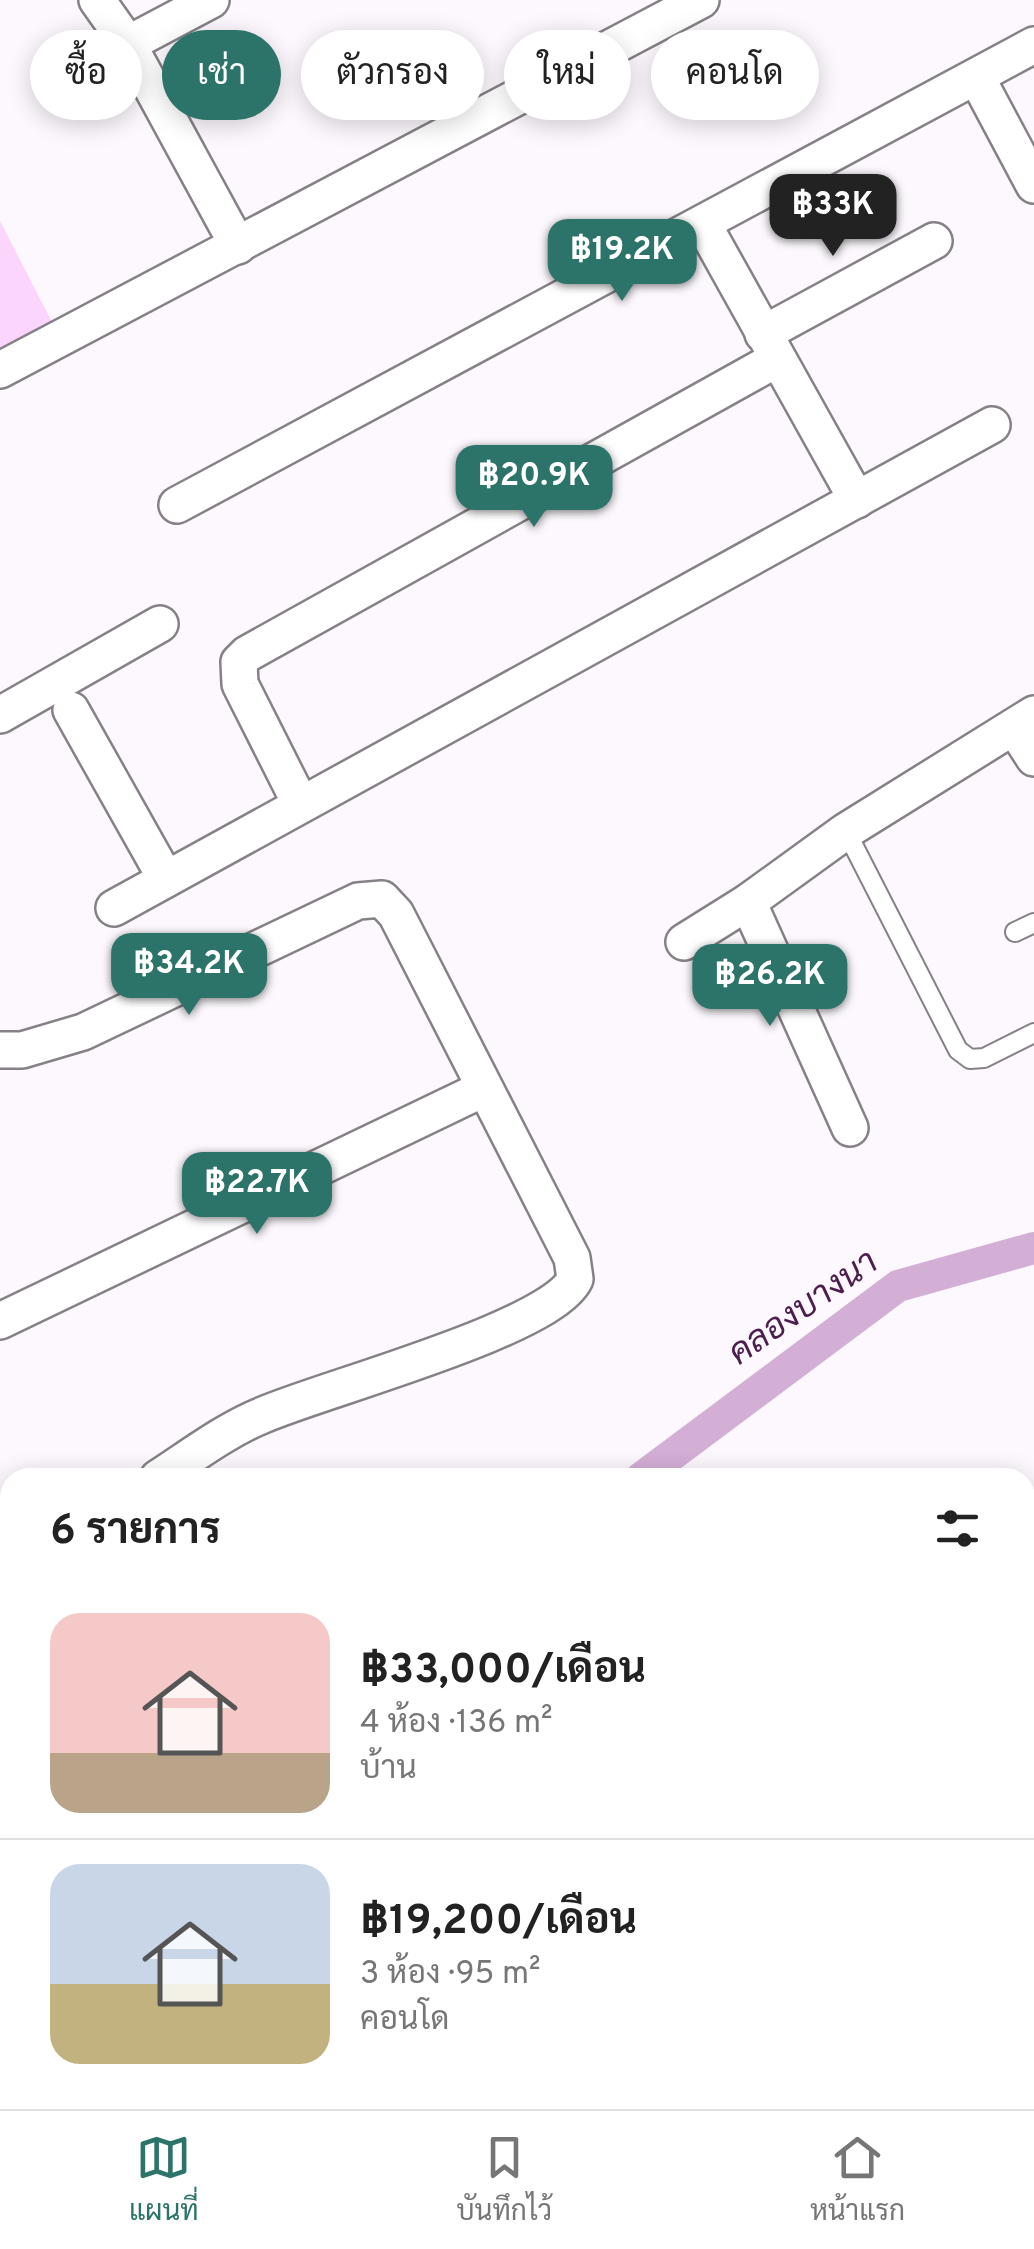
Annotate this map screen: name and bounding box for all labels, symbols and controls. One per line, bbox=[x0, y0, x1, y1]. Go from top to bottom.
chip: ซื้อ bbox=[30, 30, 142, 120]
chip: เช่า bbox=[162, 30, 281, 120]
chip: ตัวกรอง bbox=[301, 30, 484, 120]
chip: ใหม่ bbox=[504, 30, 631, 120]
chip: คอนโด bbox=[651, 30, 819, 120]
pin: ฿33K bbox=[774, 174, 892, 259]
text: ฿33K bbox=[792, 186, 874, 226]
pin: ฿19.2K bbox=[541, 219, 703, 304]
text: ฿19.2K bbox=[570, 231, 674, 271]
pin: ฿20.9K bbox=[453, 445, 615, 530]
text: ฿20.9K bbox=[478, 457, 590, 497]
pin: ฿34.2K bbox=[108, 933, 270, 1018]
pin: ฿26.2K bbox=[689, 944, 851, 1029]
text: ฿34.2K bbox=[133, 945, 245, 985]
text: ฿26.2K bbox=[714, 956, 826, 996]
pin: ฿22.7K bbox=[176, 1152, 338, 1237]
text: ฿22.7K bbox=[204, 1164, 310, 1204]
water label: คลองบางนา bbox=[721, 1241, 887, 1377]
icon: filters bbox=[930, 1501, 985, 1556]
text: 6 รายการ bbox=[50, 1506, 221, 1559]
text: ฿33,000/เดือน bbox=[360, 1645, 646, 1698]
icon: home bbox=[130, 1653, 250, 1773]
text: 4 ห้อง · 136 m² bbox=[360, 1704, 553, 1744]
text: บ้าน bbox=[360, 1750, 417, 1790]
text: ฿19,200/เดือน bbox=[360, 1896, 637, 1949]
icon: home bbox=[130, 1904, 250, 2024]
text: 3 ห้อง · 95 m² bbox=[360, 1955, 541, 1995]
text: คอนโด bbox=[360, 2001, 450, 2041]
tab: แผนที่ bbox=[129, 2130, 199, 2231]
tab: บันทึกไว้ bbox=[457, 2130, 552, 2231]
tab: หน้าแรก bbox=[810, 2130, 905, 2231]

